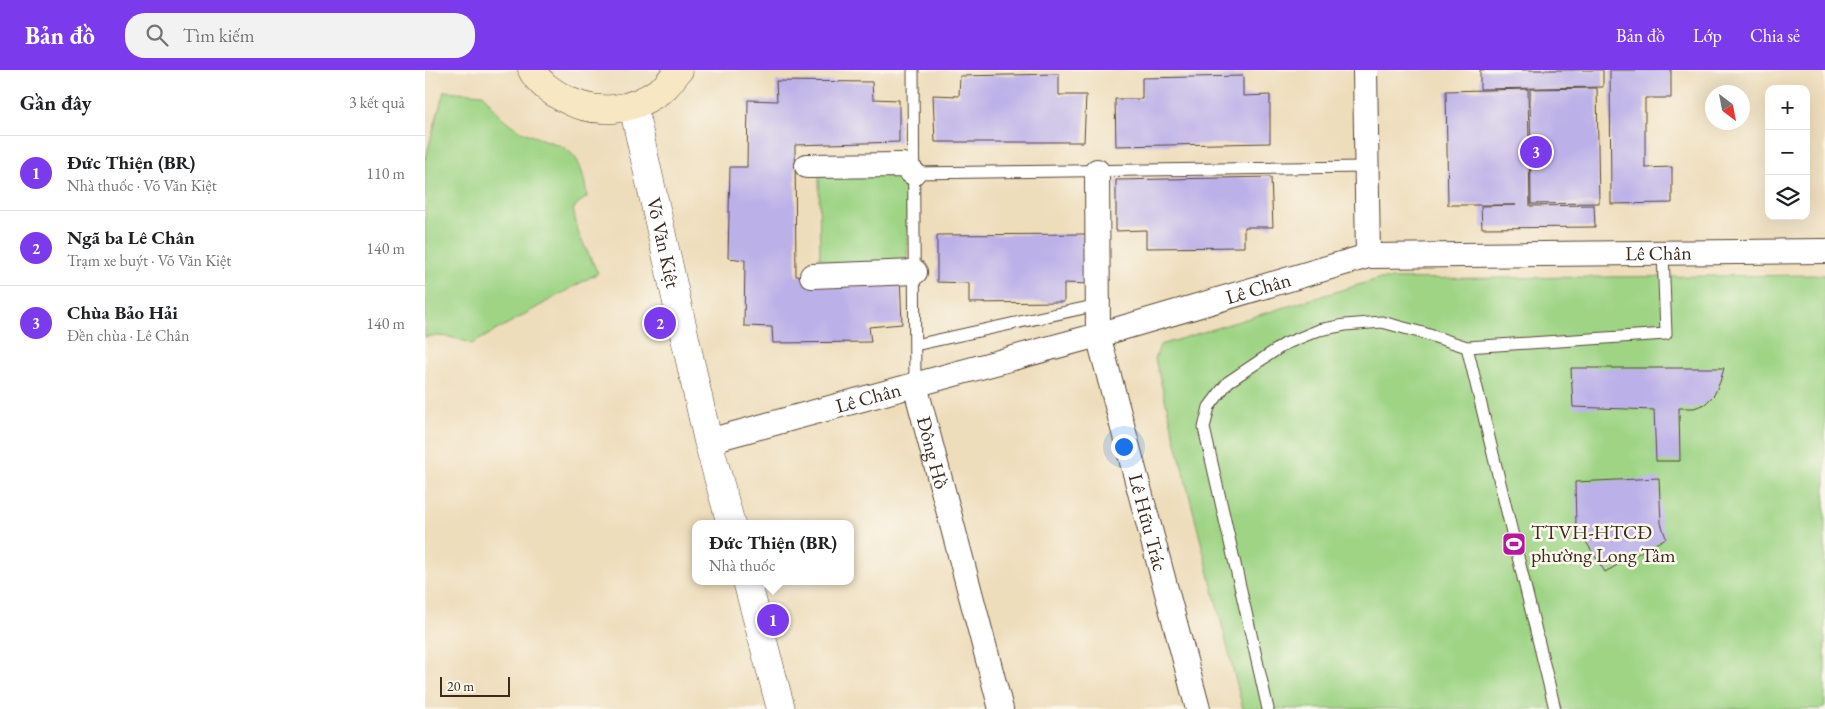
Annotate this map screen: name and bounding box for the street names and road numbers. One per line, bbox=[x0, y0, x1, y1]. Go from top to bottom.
street label: Võ Văn Kiệt bbox=[641, 195, 686, 291]
street label: Lê Chân bbox=[1625, 239, 1692, 266]
street label: Lê Chân bbox=[1223, 266, 1294, 310]
street label: Lê Chân bbox=[833, 376, 904, 419]
street label: Đông Hồ bbox=[911, 413, 955, 492]
street label: Lê Hữu Trác bbox=[1123, 471, 1174, 574]

